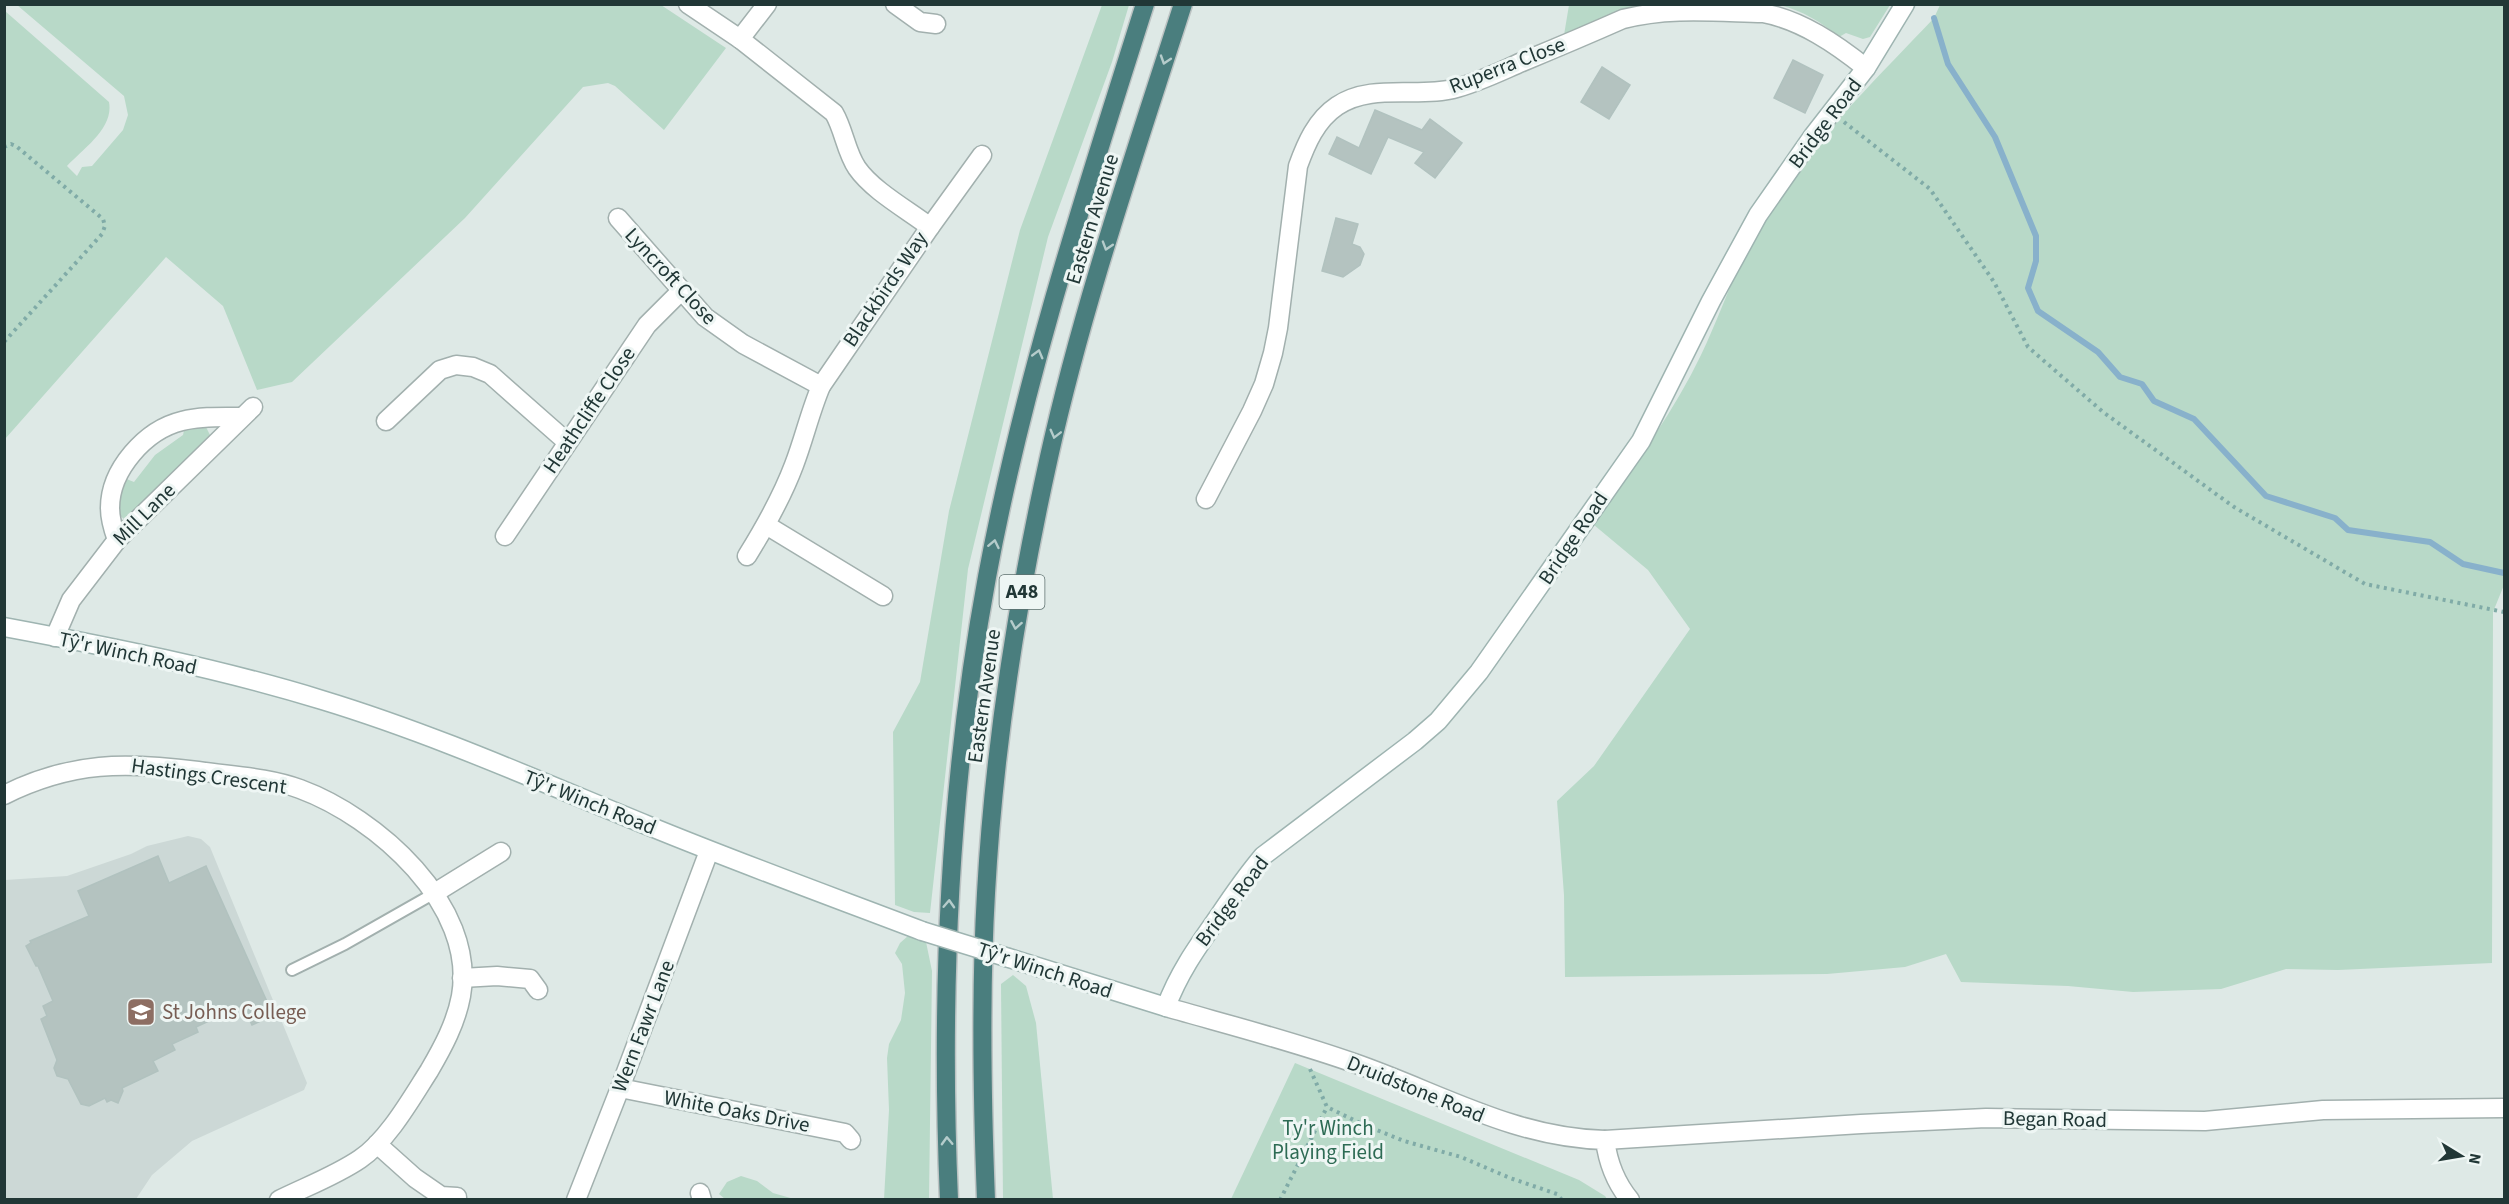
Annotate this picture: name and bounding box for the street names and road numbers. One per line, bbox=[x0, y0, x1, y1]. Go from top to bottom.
street label: Ruperra Close bbox=[1445, 29, 1569, 101]
street label: Bridge Road bbox=[1781, 71, 1869, 175]
street label: Eastern Avenue bbox=[1058, 150, 1126, 288]
street label: Lyncroft Close bbox=[618, 221, 724, 331]
street label: Blackbirds Way bbox=[835, 225, 935, 353]
street label: Heathcliffe Close bbox=[535, 341, 643, 479]
street label: Mill Lane bbox=[106, 476, 182, 552]
street label: Bridge Road bbox=[1531, 485, 1615, 591]
road number: A48 bbox=[1000, 575, 1044, 609]
street label: Tŷ'r Winch Road bbox=[56, 624, 200, 682]
street label: Eastern Avenue bbox=[960, 627, 1008, 765]
street label: Hastings Crescent bbox=[129, 750, 289, 802]
street label: Tŷ'r Winch Road bbox=[519, 762, 661, 842]
street label: Bridge Road bbox=[1188, 849, 1276, 953]
street label: Tŷ'r Winch Road bbox=[974, 934, 1116, 1006]
street label: Wern Fawr Lane bbox=[604, 956, 682, 1096]
street label: Druidstone Road bbox=[1343, 1048, 1489, 1130]
street label: White Oaks Drive bbox=[662, 1082, 812, 1140]
street label: Began Road bbox=[2003, 1103, 2107, 1135]

